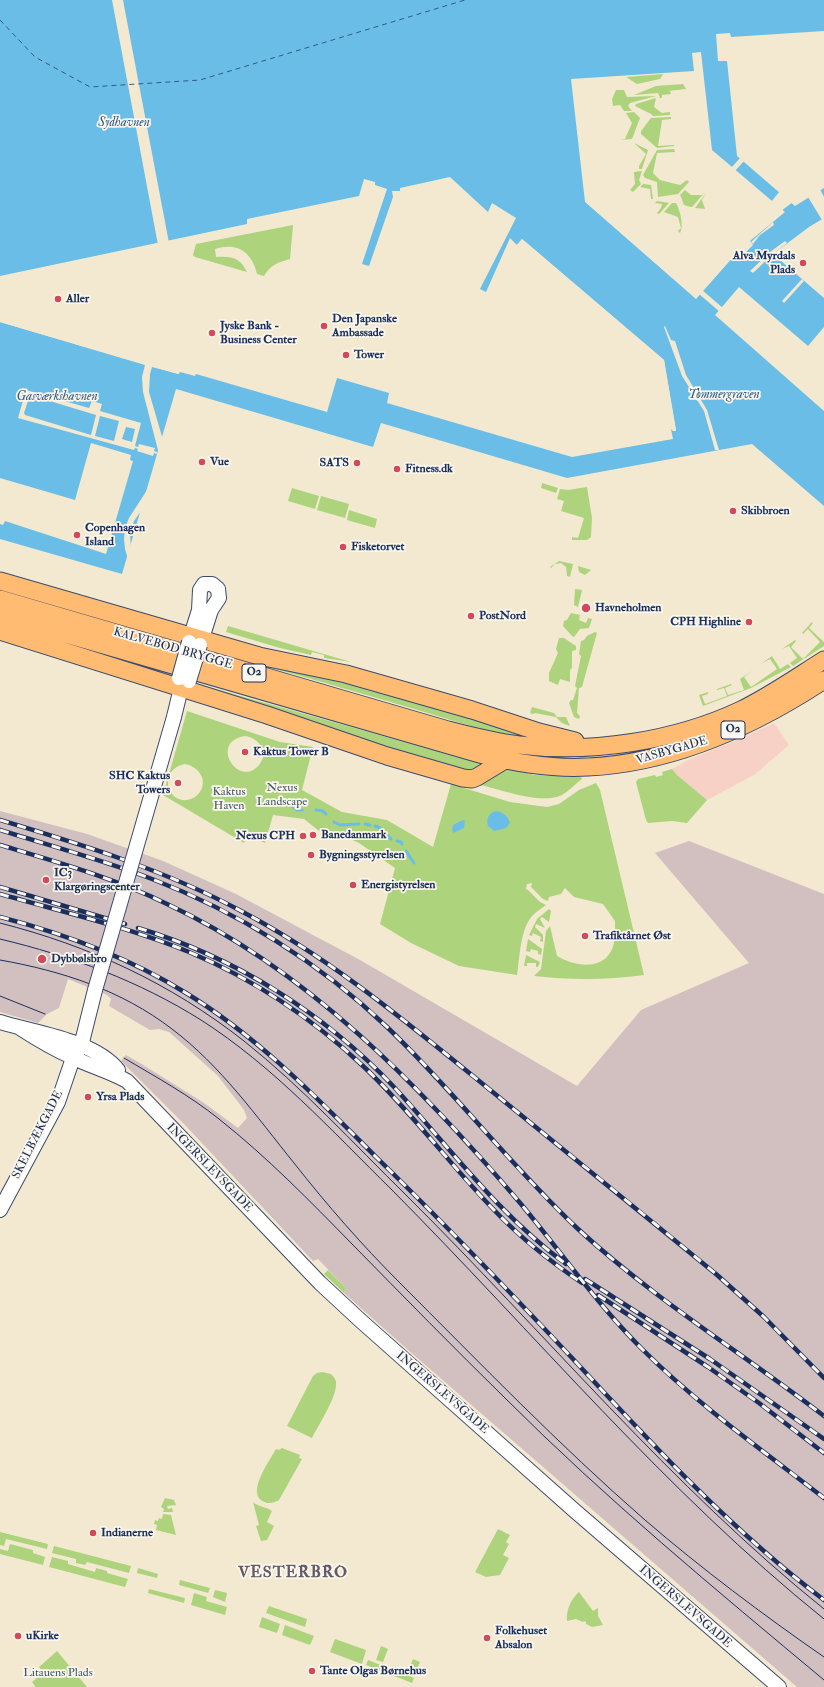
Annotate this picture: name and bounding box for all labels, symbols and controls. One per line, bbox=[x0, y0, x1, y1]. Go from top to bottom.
water label: Sydhavnen bbox=[98, 115, 150, 131]
place label: Alva Myrdals Plads bbox=[733, 249, 795, 277]
marker: Alva Myrdals Plads bbox=[798, 258, 808, 268]
place label: Aller bbox=[66, 292, 89, 306]
marker: Aller bbox=[53, 294, 63, 304]
place label: Den Japanske Ambassade bbox=[332, 312, 397, 340]
place label: Jyske Bank - Business Center bbox=[220, 319, 297, 347]
marker: Den Japanske Ambassade bbox=[319, 321, 329, 331]
marker: Jyske Bank - Business Center bbox=[207, 328, 217, 338]
place label: Tower bbox=[354, 348, 384, 362]
marker: Tower bbox=[341, 350, 351, 360]
water label: Tømmergraven bbox=[688, 387, 760, 403]
water label: Gasværkshavnen bbox=[16, 389, 98, 405]
place label: Vue bbox=[210, 455, 229, 469]
place label: SATS bbox=[320, 456, 349, 470]
marker: Vue bbox=[197, 457, 207, 467]
marker: SATS bbox=[352, 458, 362, 468]
place label: Fitness.dk bbox=[405, 462, 453, 476]
marker: Fitness.dk bbox=[392, 464, 402, 474]
place label: Skibbroen bbox=[741, 504, 790, 518]
marker: Skibbroen bbox=[728, 506, 738, 516]
place label: Copenhagen Island bbox=[85, 521, 145, 549]
marker: Copenhagen Island bbox=[72, 530, 82, 540]
place label: Fisketorvet bbox=[351, 540, 405, 554]
marker: Fisketorvet bbox=[338, 542, 348, 552]
place label: Havneholmen bbox=[595, 601, 662, 615]
marker: Havneholmen bbox=[580, 602, 592, 614]
place label: PostNord bbox=[479, 609, 526, 623]
marker: PostNord bbox=[466, 611, 476, 621]
place label: CPH Highline bbox=[670, 615, 741, 629]
marker: CPH Highline bbox=[744, 617, 754, 627]
street label: KALVEBOD BRYGGE bbox=[112, 625, 234, 673]
road number: O2 bbox=[242, 664, 266, 682]
road number: O2 bbox=[721, 721, 745, 739]
street label: VASBYGADE bbox=[635, 734, 709, 768]
place label: Kaktus Tower B bbox=[253, 745, 329, 759]
marker: Kaktus Tower B bbox=[240, 747, 250, 757]
place label: SHC Kaktus Towers bbox=[109, 769, 170, 797]
marker: SHC Kaktus Towers bbox=[173, 778, 183, 788]
park label: Nexus Landscape bbox=[257, 781, 307, 809]
park label: Kaktus Haven bbox=[212, 785, 246, 813]
place label: Banedanmark bbox=[321, 828, 386, 842]
place label: Nexus CPH bbox=[236, 829, 295, 843]
marker: Banedanmark bbox=[308, 830, 318, 840]
marker: Nexus CPH bbox=[298, 831, 308, 841]
place label: Bygningsstyrelsen bbox=[319, 848, 405, 862]
marker: Bygningsstyrelsen bbox=[306, 850, 316, 860]
place label: IC3 Klargøringscenter bbox=[54, 866, 140, 894]
marker: IC3 Klargøringscenter bbox=[41, 875, 51, 885]
place label: Energistyrelsen bbox=[361, 878, 435, 892]
marker: Energistyrelsen bbox=[348, 880, 358, 890]
place label: Trafiktårnet Øst bbox=[593, 929, 671, 943]
marker: Trafiktårnet Øst bbox=[580, 931, 590, 941]
place label: Dybbølsbro bbox=[51, 952, 107, 966]
marker: Dybbølsbro bbox=[36, 953, 48, 965]
street label: SKELBÆKGADE bbox=[10, 1088, 66, 1182]
place label: Yrsa Plads bbox=[96, 1090, 144, 1104]
marker: Yrsa Plads bbox=[83, 1092, 93, 1102]
street label: INGERSLEVSGADE bbox=[163, 1121, 255, 1215]
street label: INGERSLEVSGADE bbox=[393, 1349, 491, 1437]
place label: Indianerne bbox=[101, 1526, 153, 1540]
marker: Indianerne bbox=[88, 1528, 98, 1538]
street label: INGERSLEVSGADE bbox=[636, 1563, 734, 1651]
district label: VESTERBRO bbox=[238, 1564, 348, 1584]
place label: Folkehuset Absalon bbox=[495, 1624, 547, 1652]
place label: uKirke bbox=[26, 1629, 59, 1643]
marker: uKirke bbox=[13, 1631, 23, 1641]
marker: Folkehuset Absalon bbox=[482, 1633, 492, 1643]
place label: Tante Olgas Børnehus bbox=[320, 1664, 426, 1678]
park label: Litauens Plads bbox=[23, 1666, 93, 1680]
marker: Tante Olgas Børnehus bbox=[307, 1666, 317, 1676]

